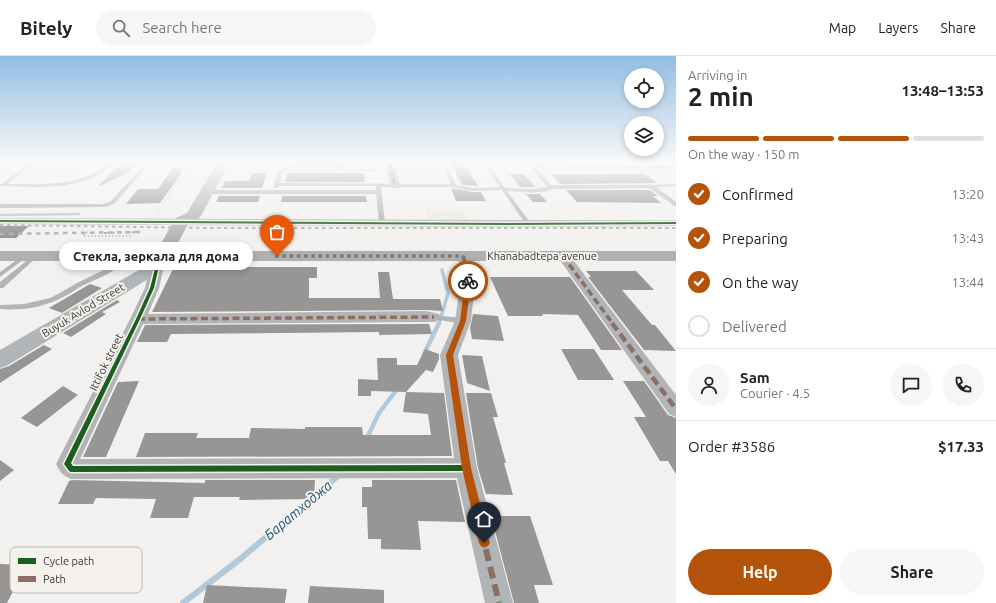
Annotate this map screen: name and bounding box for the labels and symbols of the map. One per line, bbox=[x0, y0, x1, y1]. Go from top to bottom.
pin bbox=[260, 215, 294, 256]
callout: Стекла, зеркала для дома bbox=[59, 242, 253, 270]
street label: Khanabadtepa avenue bbox=[487, 250, 597, 262]
courier bbox=[448, 261, 488, 301]
street label: Buyuk Avlod Street bbox=[40, 280, 127, 339]
street label: Ittifok street bbox=[87, 331, 125, 393]
water label: Баратходжа bbox=[261, 477, 335, 543]
pin bbox=[467, 502, 501, 543]
legend bbox=[10, 547, 142, 593]
text: Cycle path bbox=[43, 555, 94, 567]
text: Path bbox=[43, 573, 66, 585]

